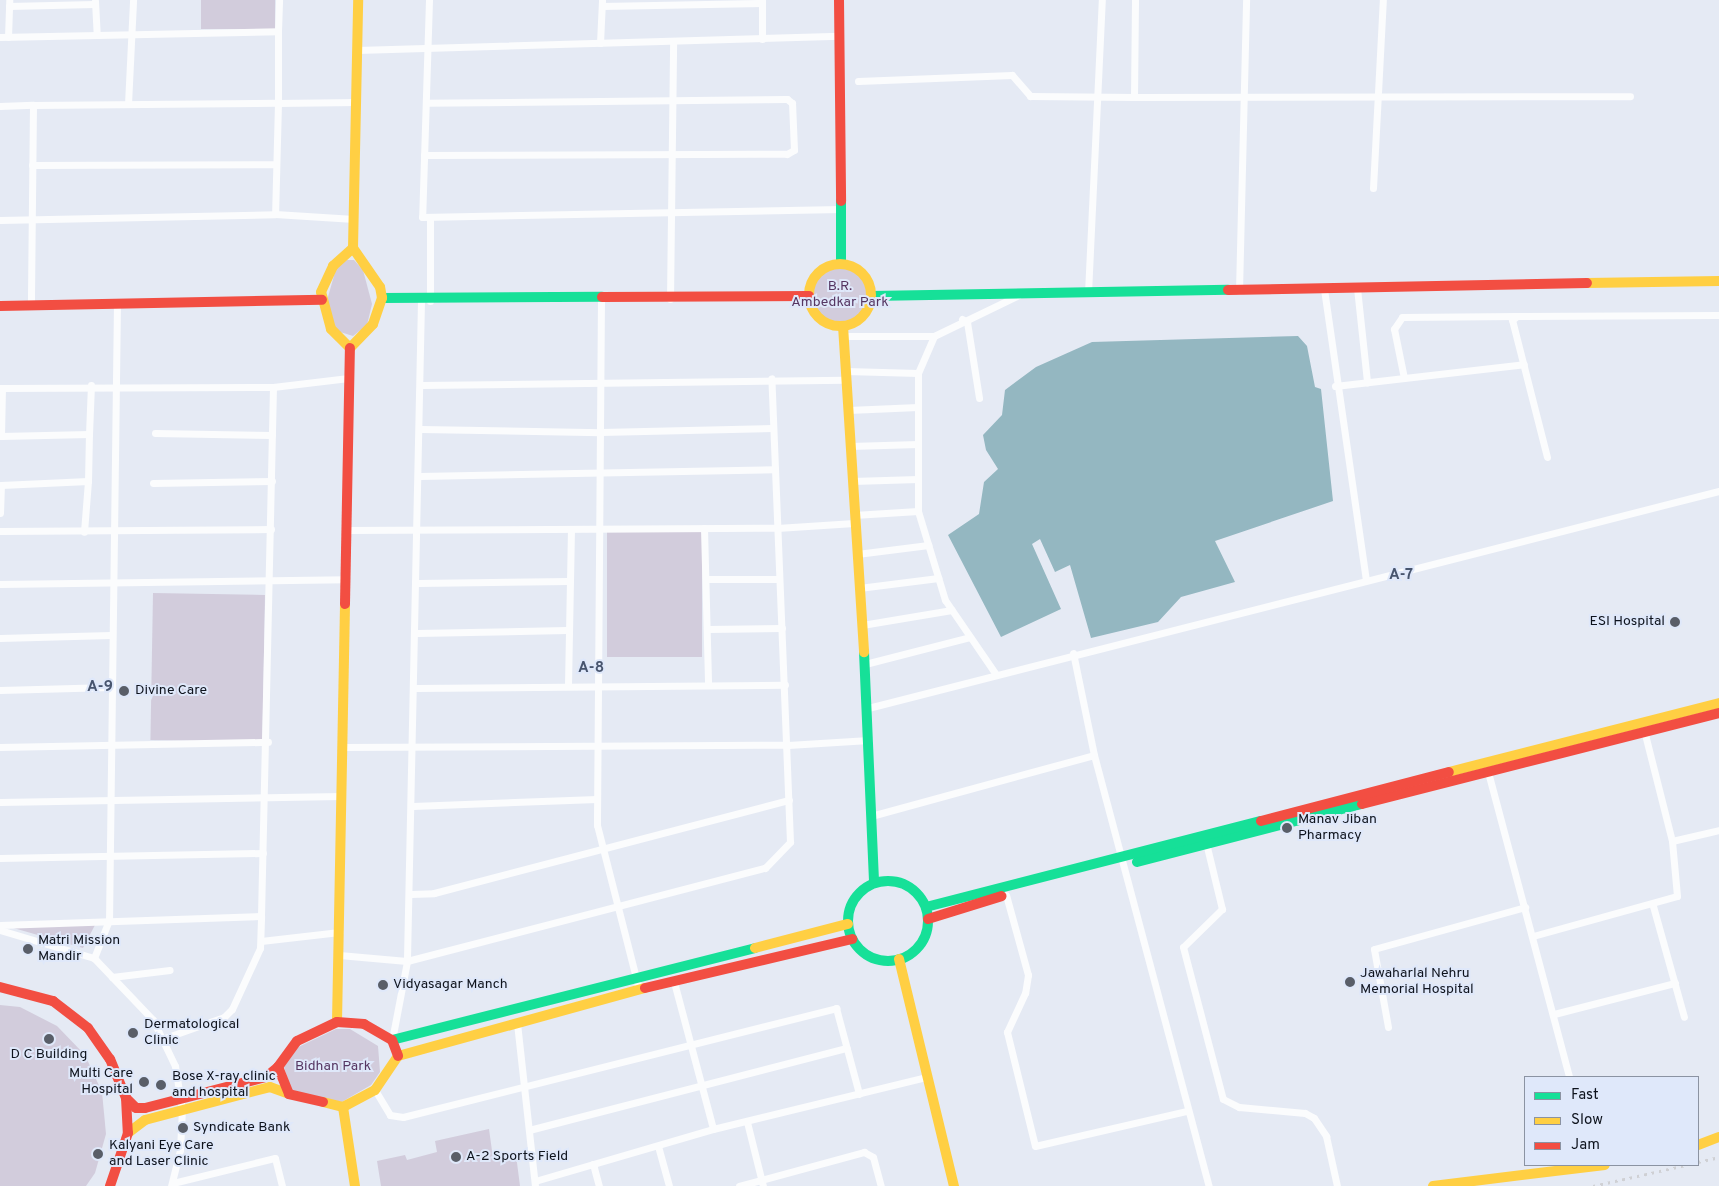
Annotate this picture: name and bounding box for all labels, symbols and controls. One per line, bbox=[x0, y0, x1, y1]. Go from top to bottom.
park label: B.R. Ambedkar Park bbox=[791, 279, 889, 312]
district label: A-7 bbox=[1389, 567, 1413, 585]
place label: ESI Hospital bbox=[1589, 614, 1665, 630]
marker: ESI Hospital bbox=[1669, 616, 1681, 628]
district label: A-8 bbox=[578, 660, 604, 678]
district label: A-9 bbox=[87, 679, 113, 697]
place label: Divine Care bbox=[135, 683, 207, 699]
marker: Divine Care bbox=[117, 684, 131, 698]
place label: Manav Jiban Pharmacy bbox=[1298, 812, 1377, 844]
marker: Manav Jiban Pharmacy bbox=[1280, 821, 1294, 835]
place label: Matri Mission Mandir bbox=[38, 933, 120, 966]
marker: Matri Mission Mandir bbox=[22, 943, 34, 955]
place label: Jawaharlal Nehru Memorial Hospital bbox=[1360, 966, 1474, 999]
marker: Jawaharlal Nehru Memorial Hospital bbox=[1344, 976, 1356, 988]
place label: Vidyasagar Manch bbox=[393, 977, 508, 993]
marker: Vidyasagar Manch bbox=[377, 979, 389, 991]
place label: Dermatological Clinic bbox=[144, 1017, 240, 1050]
marker: Dermatological Clinic bbox=[126, 1026, 140, 1040]
marker: D C Building bbox=[43, 1033, 55, 1045]
place label: D C Building bbox=[11, 1047, 87, 1063]
park label: Bidhan Park bbox=[295, 1059, 371, 1075]
place label: Multi Care Hospital bbox=[69, 1066, 133, 1098]
place label: Bose X-ray clinic and hospital bbox=[172, 1069, 276, 1102]
marker: Multi Care Hospital bbox=[137, 1075, 151, 1089]
legend bbox=[1524, 1076, 1699, 1166]
marker: Bose X-ray clinic and hospital bbox=[154, 1078, 168, 1092]
text: Fast bbox=[1571, 1086, 1599, 1105]
text: Slow bbox=[1571, 1111, 1603, 1130]
place label: Syndicate Bank bbox=[193, 1120, 290, 1136]
marker: Syndicate Bank bbox=[177, 1122, 189, 1134]
text: Jam bbox=[1571, 1136, 1600, 1155]
place label: Kalyani Eye Care and Laser Clinic bbox=[109, 1138, 213, 1170]
marker: Kalyani Eye Care and Laser Clinic bbox=[91, 1147, 105, 1161]
place label: A-2 Sports Field bbox=[466, 1149, 568, 1165]
marker: A-2 Sports Field bbox=[450, 1151, 462, 1163]

